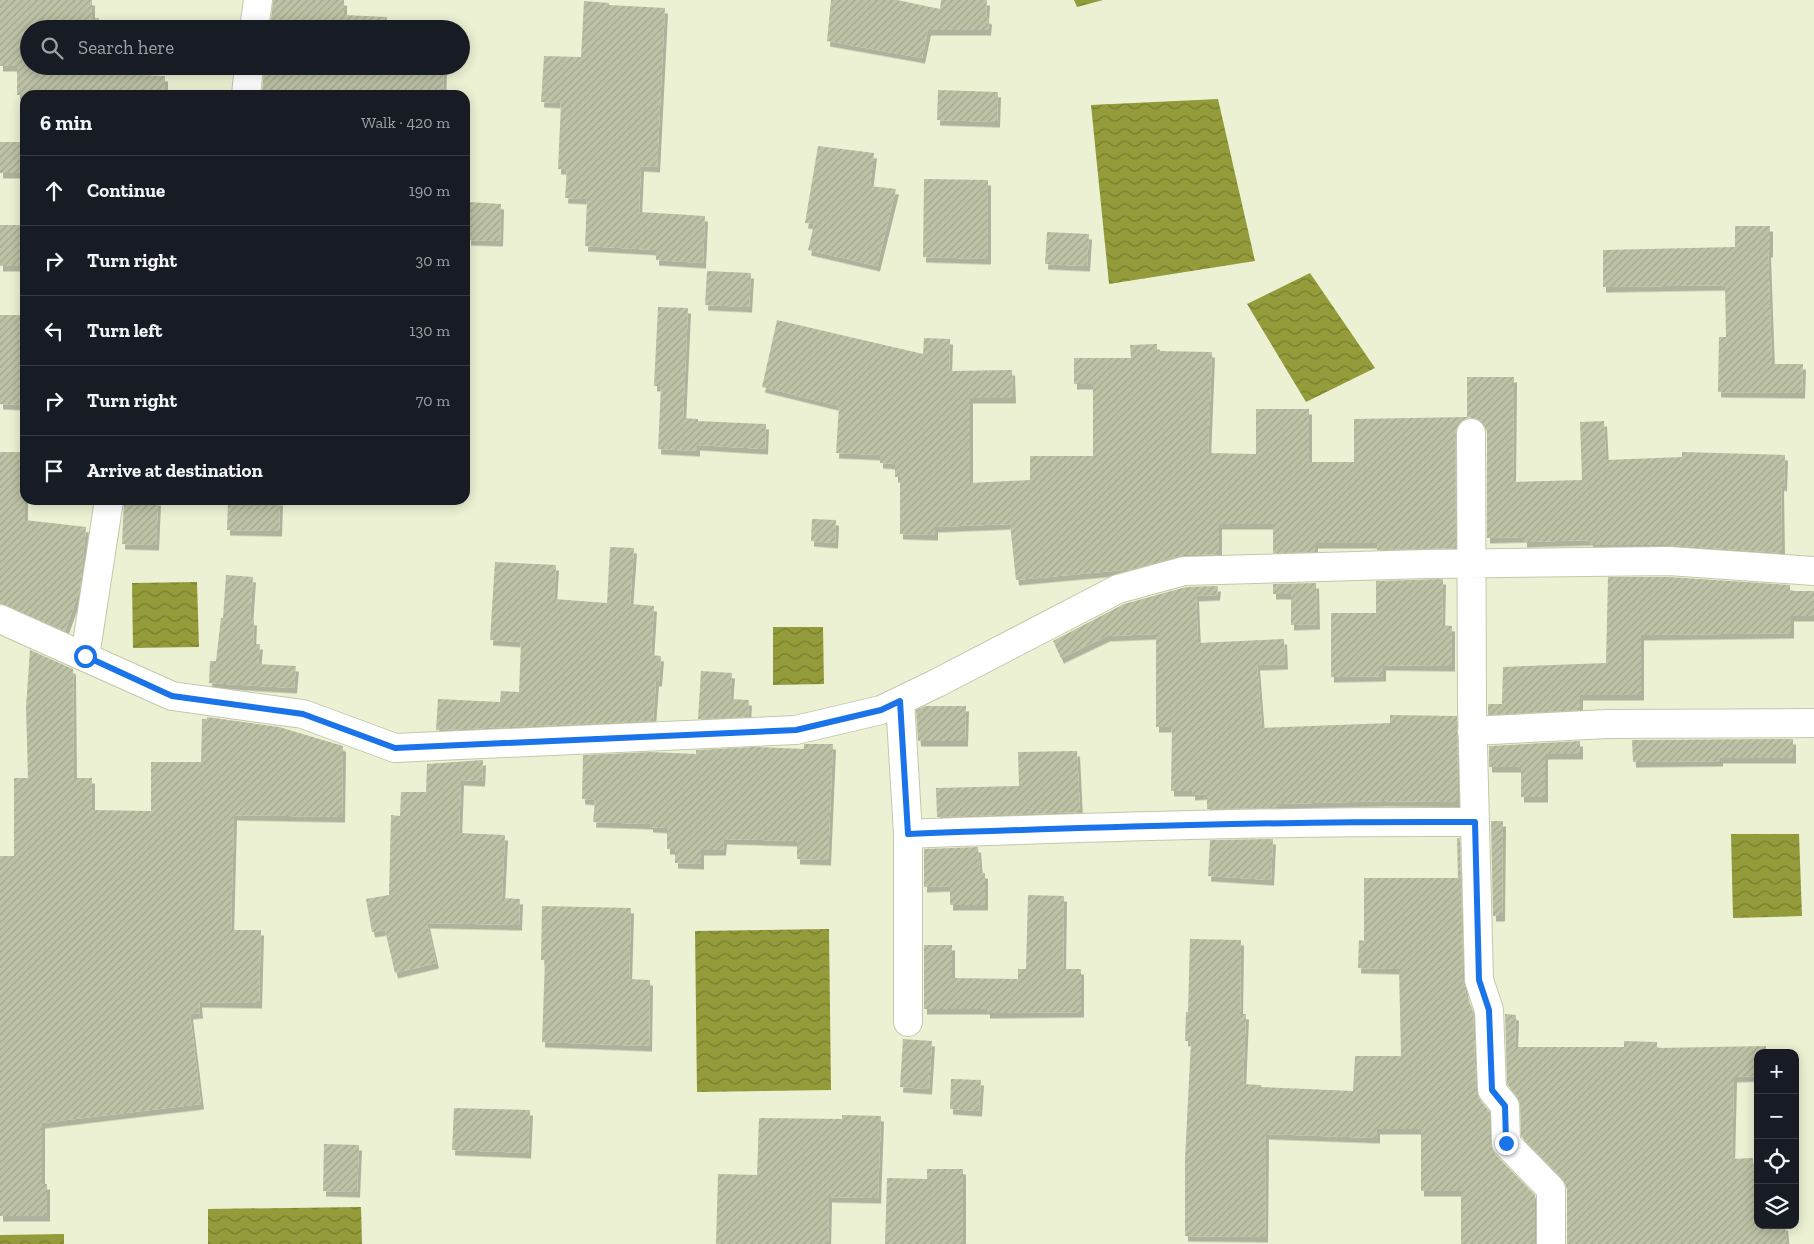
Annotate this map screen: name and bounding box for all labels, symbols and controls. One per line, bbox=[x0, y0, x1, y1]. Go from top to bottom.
search box bbox=[20, 20, 470, 75]
icon: search bbox=[38, 34, 66, 62]
text: Search here bbox=[78, 36, 174, 59]
text: 6 min bbox=[40, 110, 92, 135]
text: Walk · 420 m bbox=[361, 113, 450, 132]
icon: ahead bbox=[40, 177, 68, 205]
text: Continue bbox=[87, 179, 165, 202]
text: 190 m bbox=[409, 181, 450, 200]
icon: right bbox=[40, 247, 68, 275]
text: Turn right bbox=[87, 249, 177, 272]
text: 30 m bbox=[416, 251, 450, 270]
icon: left bbox=[40, 317, 68, 345]
text: Turn left bbox=[87, 319, 162, 342]
text: 130 m bbox=[409, 321, 450, 340]
icon: right bbox=[40, 387, 68, 415]
text: Turn right bbox=[87, 389, 177, 412]
text: 70 m bbox=[416, 391, 450, 410]
icon: arrive bbox=[40, 457, 68, 485]
text: Arrive at destination bbox=[87, 459, 263, 482]
route start bbox=[74, 645, 97, 668]
map controls bbox=[1754, 1049, 1799, 1229]
button: + bbox=[1754, 1049, 1799, 1094]
button: − bbox=[1754, 1094, 1799, 1139]
route end bbox=[1495, 1132, 1518, 1155]
button: locate bbox=[1754, 1139, 1799, 1184]
button: layers bbox=[1754, 1184, 1799, 1229]

